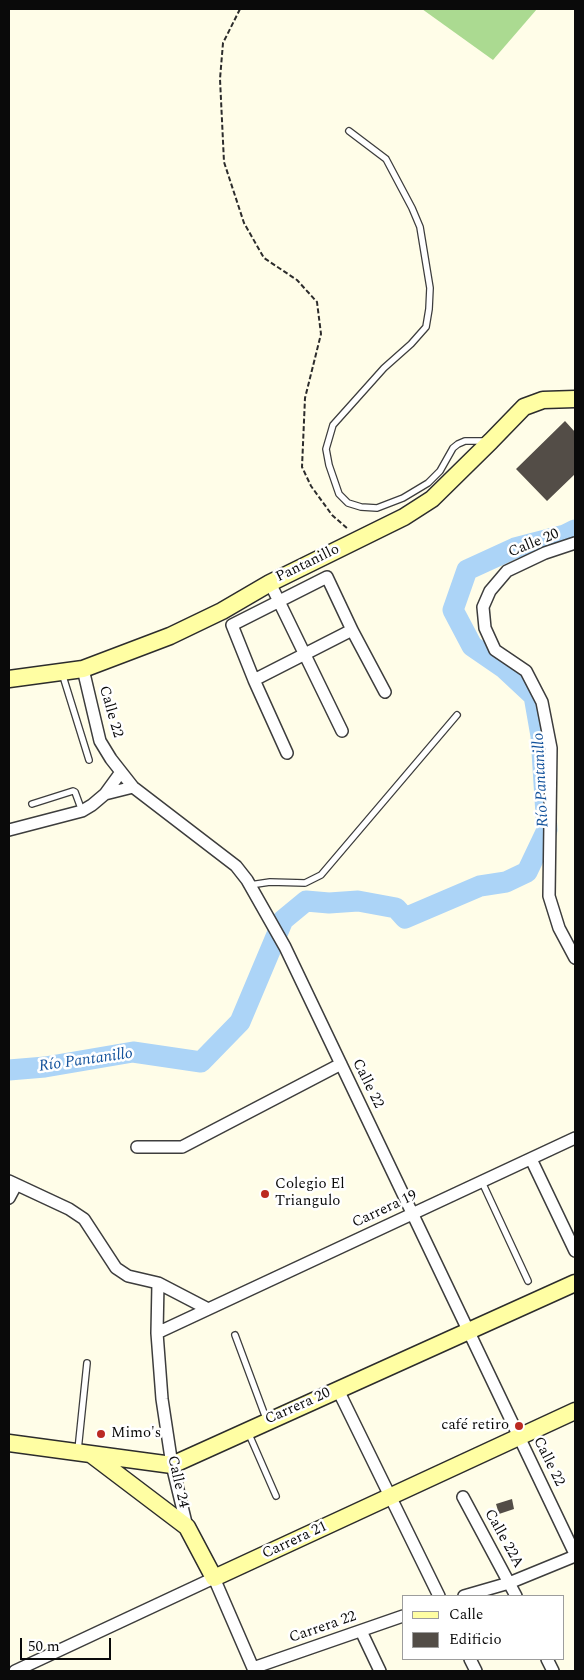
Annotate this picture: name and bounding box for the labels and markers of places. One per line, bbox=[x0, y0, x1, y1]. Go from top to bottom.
place label: Colegio El Triangulo bbox=[275, 1176, 345, 1211]
marker: Colegio El Triangulo bbox=[259, 1188, 271, 1200]
place label: café retiro bbox=[441, 1417, 509, 1435]
marker: café retiro bbox=[513, 1420, 525, 1432]
place label: Mimo's bbox=[111, 1425, 161, 1443]
marker: Mimo's bbox=[95, 1428, 107, 1440]

